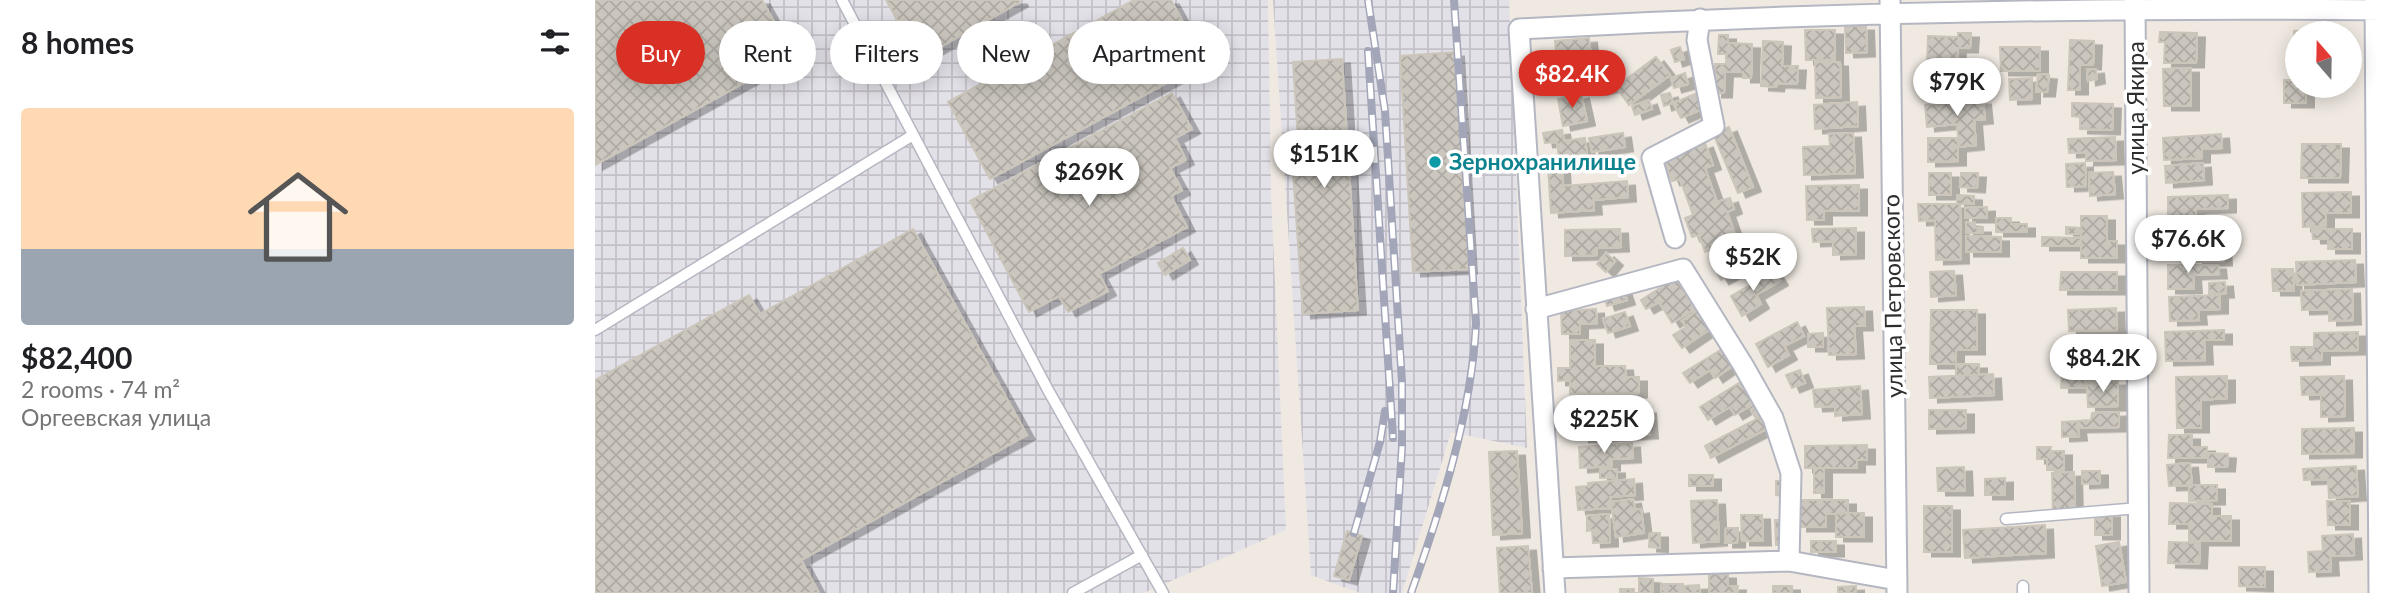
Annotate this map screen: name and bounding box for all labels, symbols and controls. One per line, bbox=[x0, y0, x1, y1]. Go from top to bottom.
chip: Buy bbox=[616, 21, 705, 84]
chip: Rent bbox=[719, 21, 816, 84]
chip: Filters bbox=[830, 21, 943, 84]
chip: New bbox=[957, 21, 1054, 84]
chip: Apartment bbox=[1068, 21, 1230, 84]
north arrow bbox=[2285, 21, 2363, 98]
map controls bbox=[2285, 21, 2362, 98]
icon: filters bbox=[536, 23, 574, 61]
text: 8 homes bbox=[21, 24, 134, 60]
street label: улица Якира bbox=[2121, 41, 2149, 175]
pin: $82.4K bbox=[1515, 50, 1629, 110]
pin: $79K bbox=[1916, 58, 1998, 118]
text: $82.4K bbox=[1535, 59, 1609, 87]
text: $79K bbox=[1929, 67, 1985, 95]
pin: $151K bbox=[1275, 130, 1373, 190]
text: $151K bbox=[1289, 139, 1359, 167]
place label: Зернохранилище bbox=[1449, 147, 1636, 175]
pin: $269K bbox=[1040, 148, 1138, 208]
icon: home bbox=[235, 154, 361, 280]
marker: Зернохранилище bbox=[1427, 154, 1443, 170]
text: $269K bbox=[1054, 157, 1124, 185]
street label: улица Петровского bbox=[1876, 194, 1908, 398]
pin: $76.6K bbox=[2131, 216, 2245, 275]
text: $76.6K bbox=[2151, 224, 2225, 252]
pin: $52K bbox=[1712, 233, 1794, 293]
text: $52K bbox=[1725, 242, 1781, 270]
pin: $84.2K bbox=[2046, 334, 2160, 394]
text: $82,400 bbox=[21, 339, 132, 375]
text: $84.2K bbox=[2066, 343, 2140, 371]
text: 2 rooms · 74 m² bbox=[21, 375, 180, 403]
pin: $225K bbox=[1555, 396, 1653, 455]
text: Оргеевская улица bbox=[21, 403, 211, 431]
text: $225K bbox=[1569, 404, 1639, 432]

